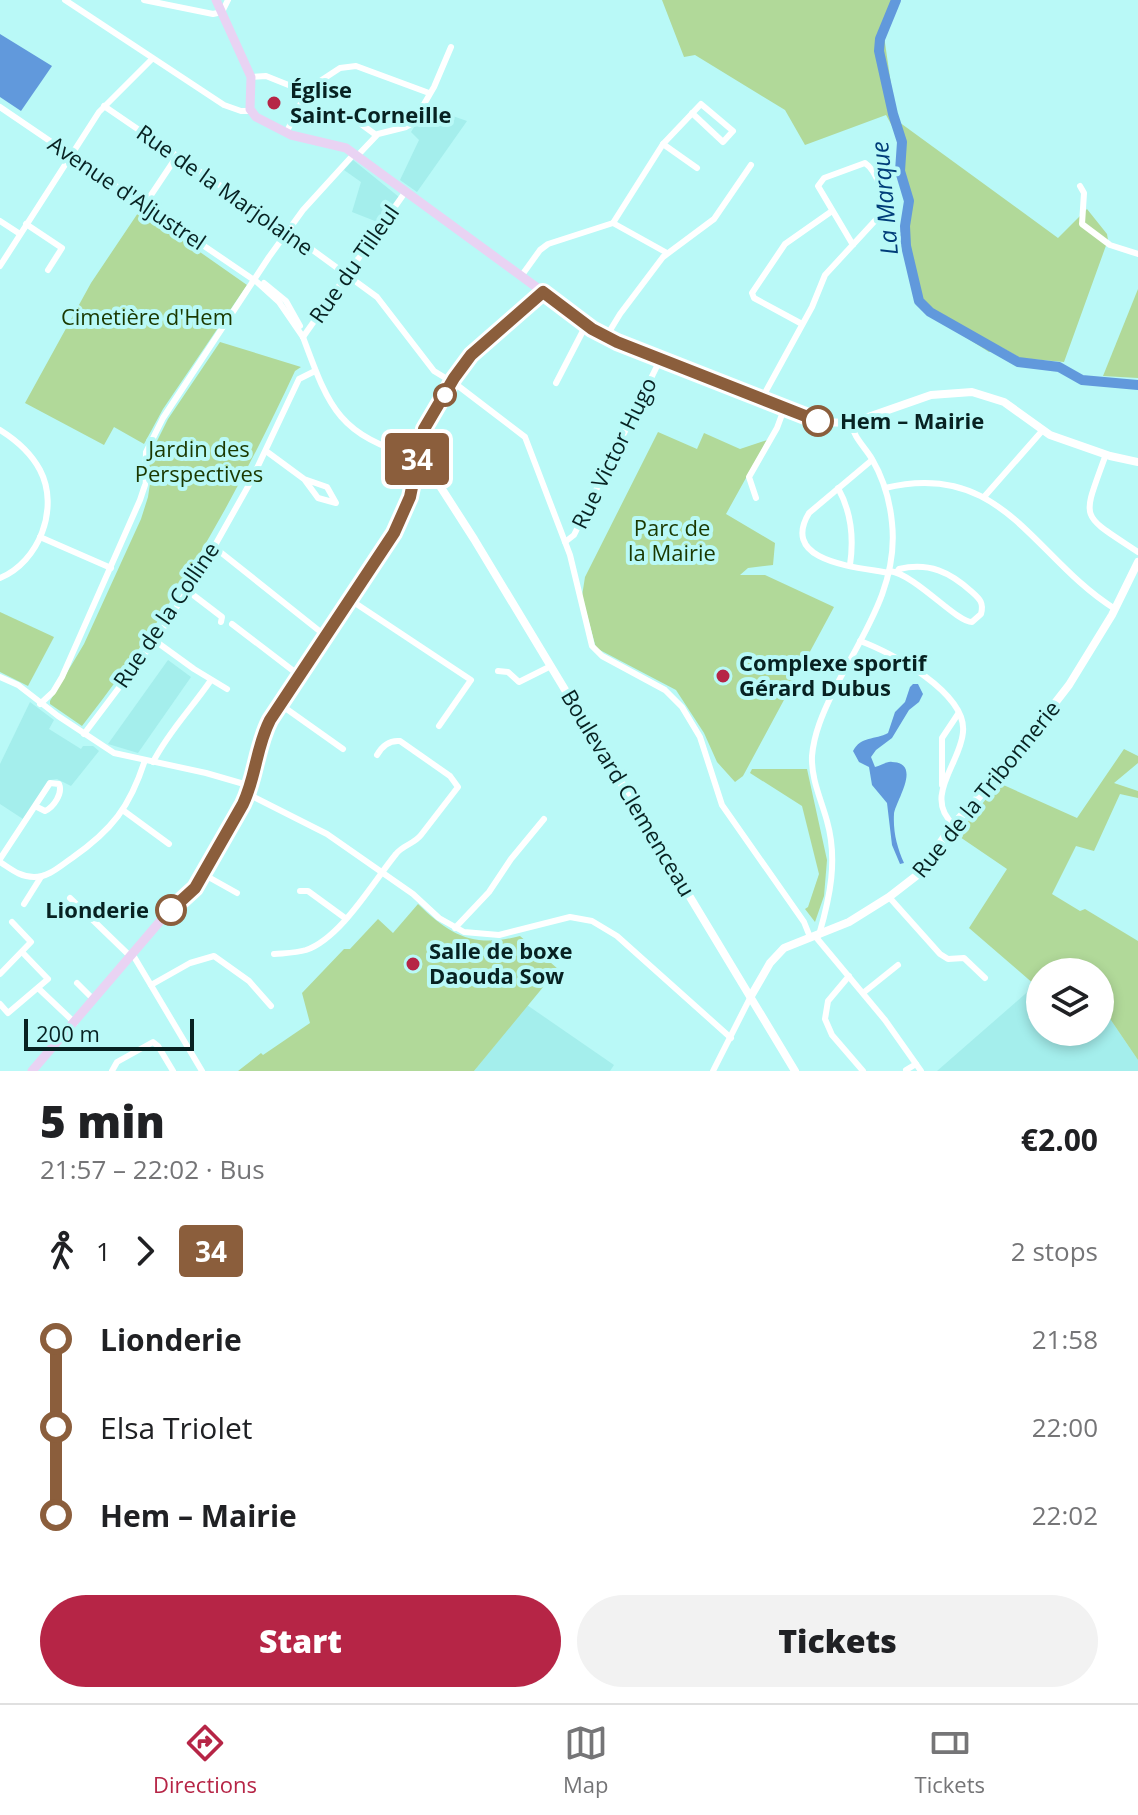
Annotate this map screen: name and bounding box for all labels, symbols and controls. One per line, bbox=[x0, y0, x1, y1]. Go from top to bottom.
place label: Église Saint-Corneille bbox=[290, 74, 451, 129]
marker: Église Saint-Corneille bbox=[265, 94, 283, 112]
street label: Rue de la Marjolaine bbox=[131, 117, 320, 261]
street label: Avenue d'Aljustrel bbox=[43, 128, 212, 256]
water label: La Marque bbox=[862, 140, 905, 256]
street label: Rue du Tilleul bbox=[301, 198, 405, 329]
park label: Cimetière d'Hem bbox=[61, 301, 233, 331]
street label: Rue Victor Hugo bbox=[563, 372, 663, 533]
unlabelled marker bbox=[434, 384, 456, 406]
place label: Hem – Mairie bbox=[840, 405, 984, 435]
marker: Hem – Mairie bbox=[803, 406, 833, 436]
park label: Jardin des Perspectives bbox=[135, 433, 263, 488]
line badge: 34 bbox=[381, 433, 453, 485]
text: 34 bbox=[401, 440, 433, 478]
park label: Parc de la Mairie bbox=[628, 512, 716, 567]
street label: Rue de la Colline bbox=[105, 536, 225, 693]
place label: Complexe sportif Gérard Dubus bbox=[739, 647, 928, 702]
marker: Complexe sportif Gérard Dubus bbox=[714, 667, 732, 685]
street label: Boulevard Clemenceau bbox=[555, 683, 703, 902]
street label: Rue de la Tribonnerie bbox=[904, 694, 1066, 883]
place label: Lionderie bbox=[45, 894, 149, 924]
marker: Lionderie bbox=[156, 895, 186, 925]
place label: Salle de boxe Daouda Sow bbox=[429, 935, 572, 990]
marker: Salle de boxe Daouda Sow bbox=[404, 955, 422, 973]
map controls bbox=[1026, 958, 1114, 1046]
button: layers bbox=[1026, 958, 1114, 1046]
scale bar bbox=[24, 1015, 194, 1051]
text: 200 m bbox=[36, 1018, 100, 1048]
text: 5 min bbox=[40, 1091, 165, 1151]
text: €2.00 bbox=[1021, 1119, 1098, 1160]
text: 21:57 – 22:02 · Bus bbox=[40, 1151, 265, 1187]
icon: walk bbox=[40, 1229, 84, 1273]
icon: forward bbox=[123, 1229, 167, 1273]
text: 34 bbox=[195, 1232, 227, 1270]
text: 1 bbox=[96, 1233, 111, 1269]
text: 2 stops bbox=[1011, 1233, 1098, 1269]
text: Lionderie bbox=[100, 1319, 242, 1360]
text: 21:58 bbox=[1032, 1321, 1098, 1357]
text: Elsa Triolet bbox=[100, 1407, 253, 1448]
text: 22:00 bbox=[1032, 1409, 1098, 1445]
text: Hem – Mairie bbox=[100, 1495, 297, 1536]
text: 22:02 bbox=[1032, 1497, 1098, 1533]
button: Start bbox=[40, 1595, 561, 1687]
button: Tickets bbox=[577, 1595, 1098, 1687]
tab: Directions bbox=[153, 1721, 257, 1799]
tab: Map bbox=[563, 1721, 609, 1799]
tab: Tickets bbox=[915, 1721, 985, 1799]

